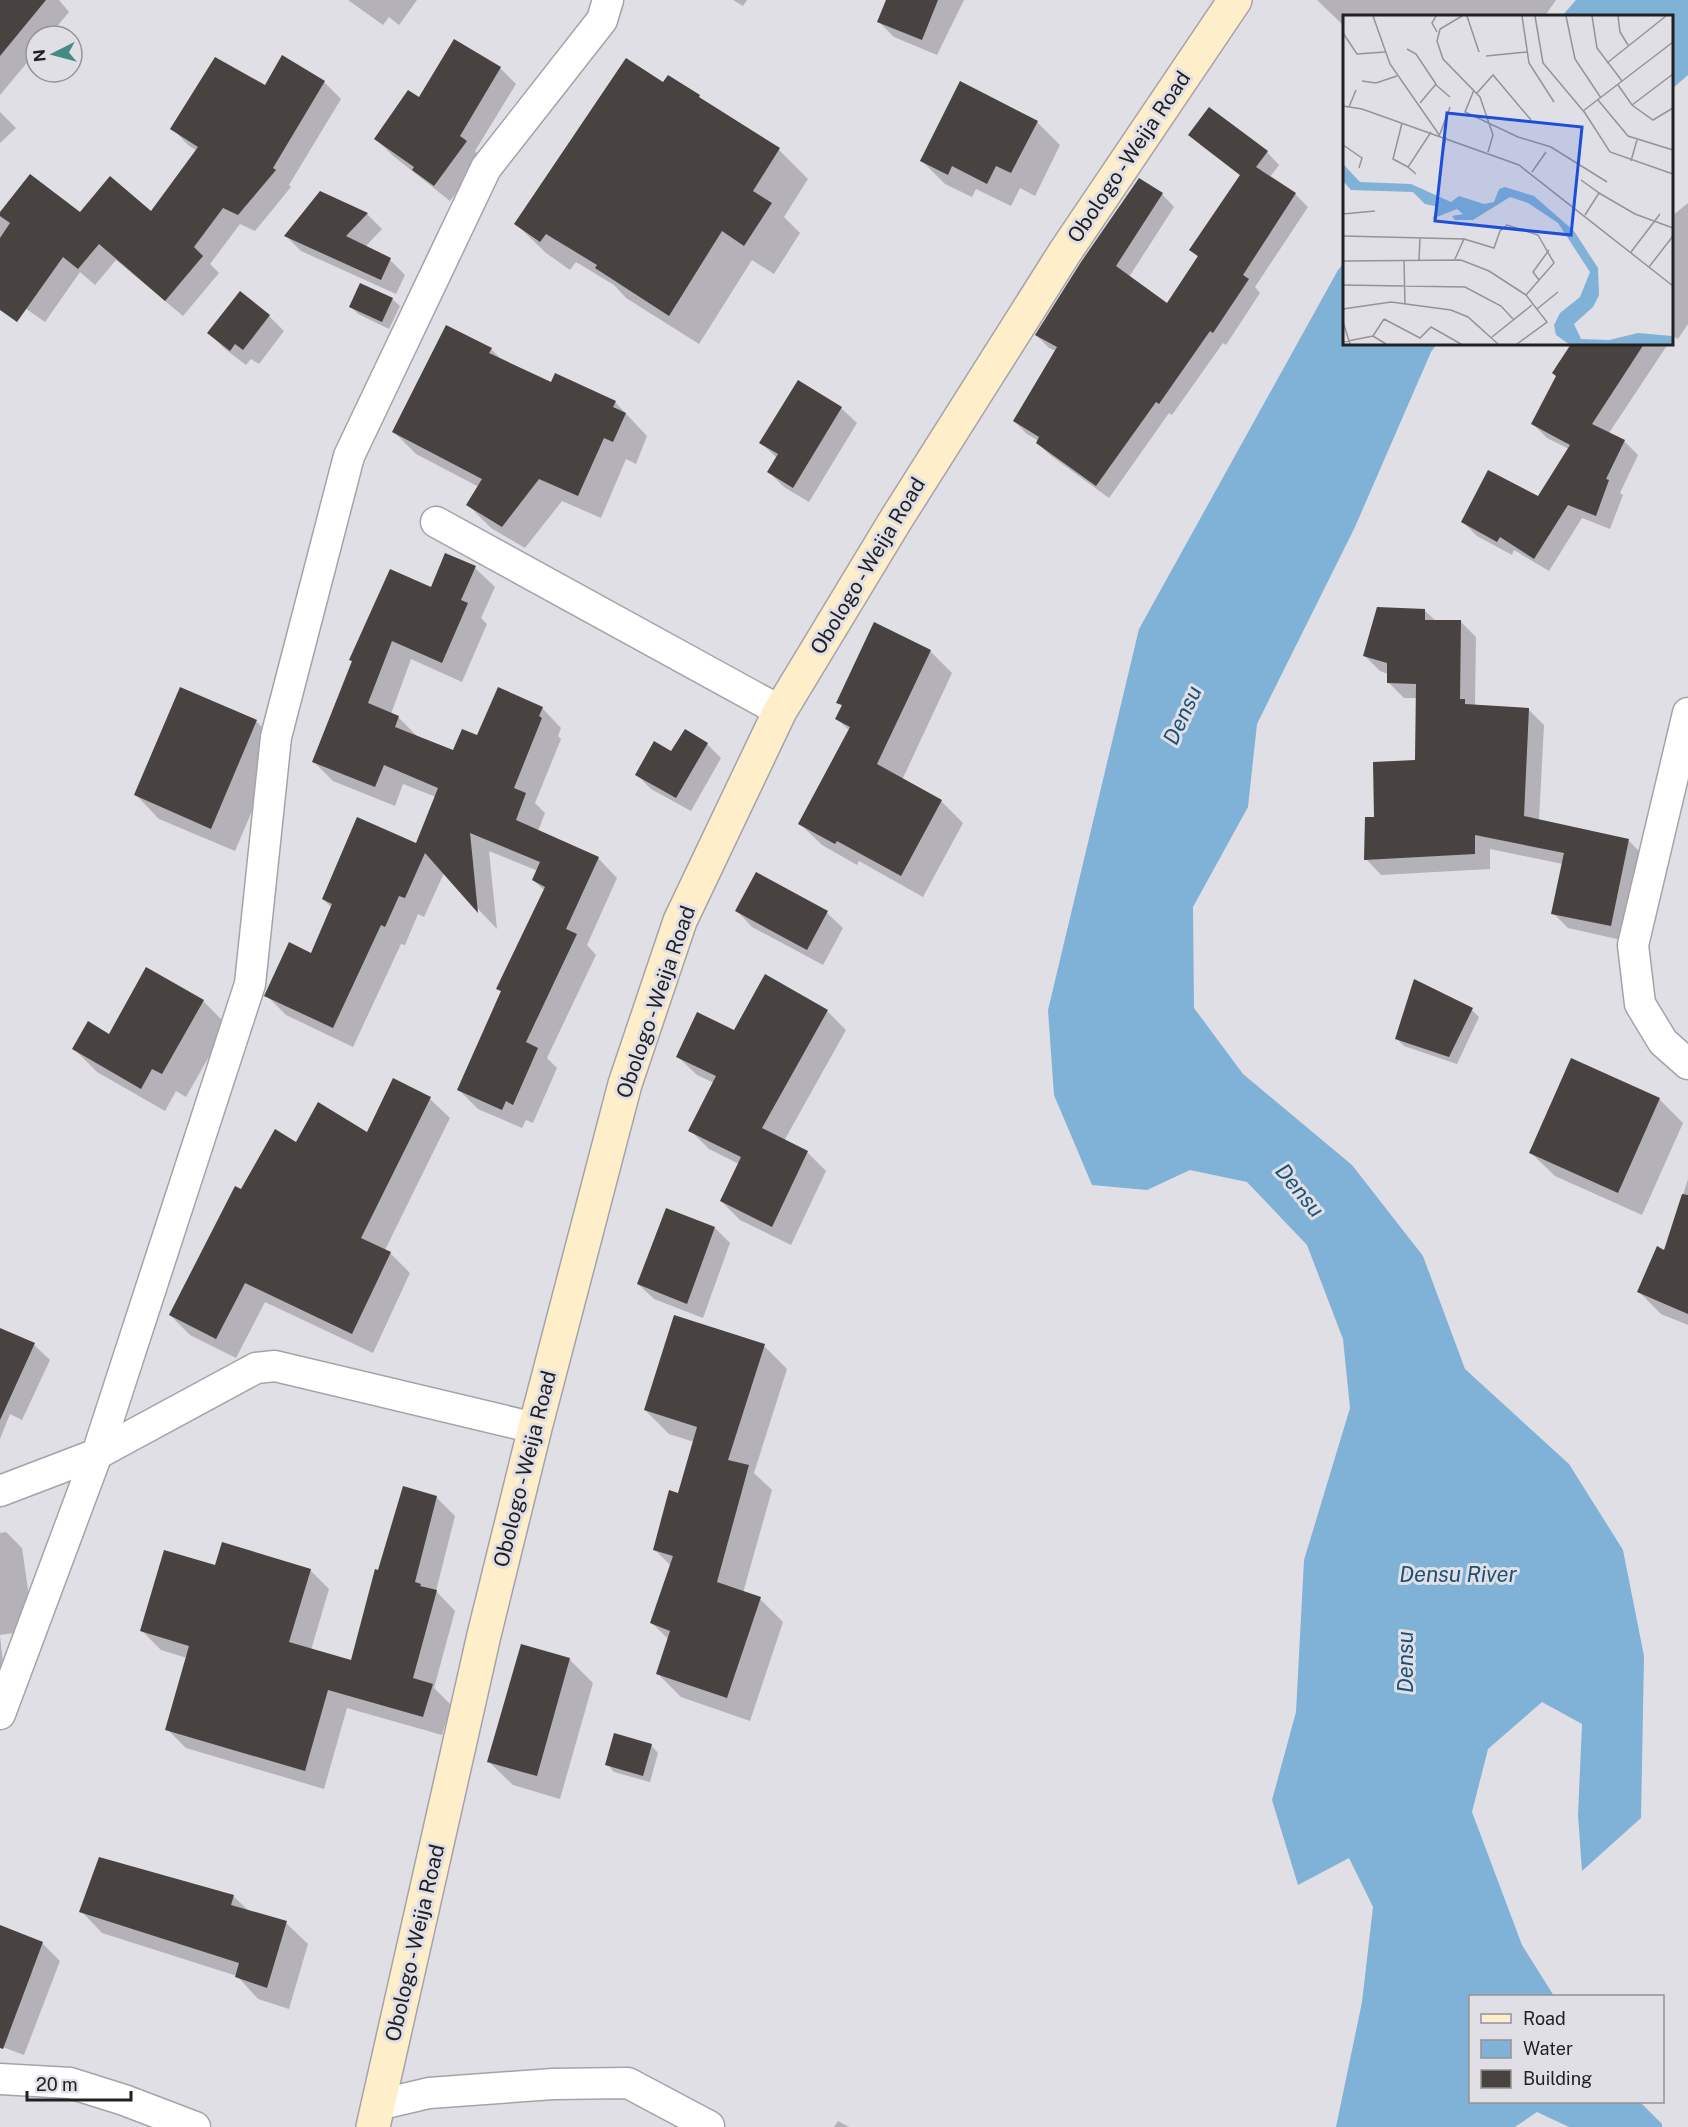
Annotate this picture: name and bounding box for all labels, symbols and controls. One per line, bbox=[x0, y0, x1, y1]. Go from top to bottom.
inset map bbox=[1343, 15, 1673, 345]
north arrow bbox=[24, 24, 84, 84]
text: N bbox=[29, 48, 50, 63]
street label: Obologo - Weija Road bbox=[1062, 66, 1195, 247]
street label: Obologo - Weija Road bbox=[805, 473, 930, 659]
water label: Densu bbox=[1157, 681, 1207, 749]
street label: Obologo - Weija Road bbox=[611, 902, 700, 1101]
water label: Densu bbox=[1270, 1158, 1330, 1222]
street label: Obologo - Weija Road bbox=[488, 1368, 561, 1570]
water label: Densu River bbox=[1399, 1561, 1517, 1587]
water label: Densu bbox=[1392, 1631, 1418, 1693]
street label: Obologo - Weija Road bbox=[380, 1842, 449, 2044]
legend bbox=[1469, 1995, 1664, 2103]
text: Road bbox=[1523, 2008, 1566, 2029]
text: Water bbox=[1523, 2038, 1573, 2059]
scale bar bbox=[27, 2064, 130, 2102]
text: Building bbox=[1523, 2068, 1592, 2089]
text: 20 m bbox=[36, 2074, 78, 2095]

